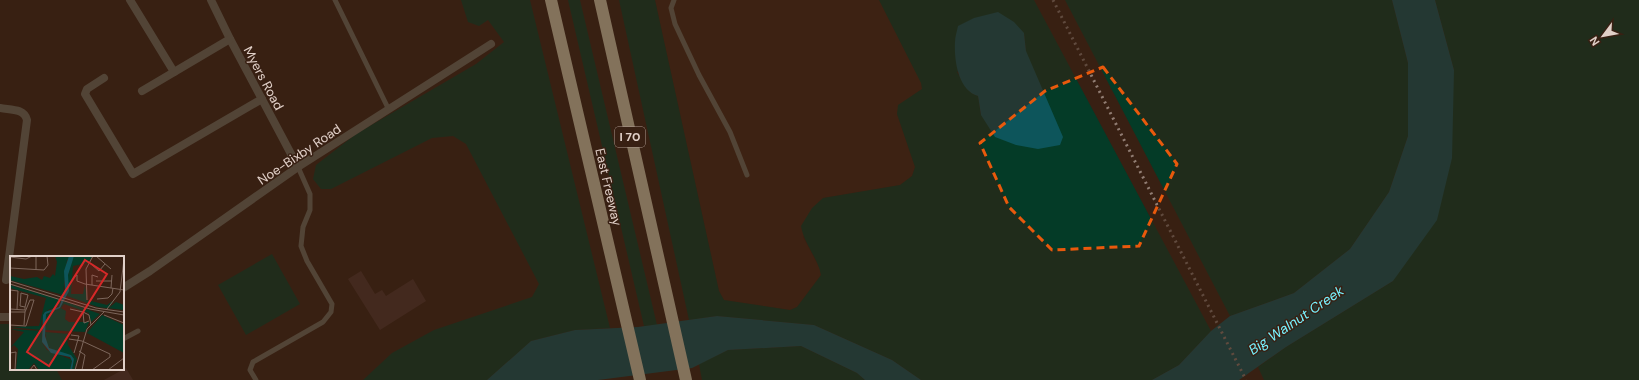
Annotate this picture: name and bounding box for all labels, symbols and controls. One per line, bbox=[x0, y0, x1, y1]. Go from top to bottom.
north arrow bbox=[1583, 16, 1623, 56]
text: N bbox=[1586, 34, 1603, 48]
street label: Myers Road bbox=[240, 43, 287, 113]
street label: Noe-Bixby Road bbox=[254, 120, 344, 189]
road number: I 70 bbox=[615, 127, 645, 147]
street label: East Freeway bbox=[591, 147, 626, 228]
inset map bbox=[10, 256, 124, 370]
water label: Big Walnut Creek bbox=[1245, 281, 1348, 359]

